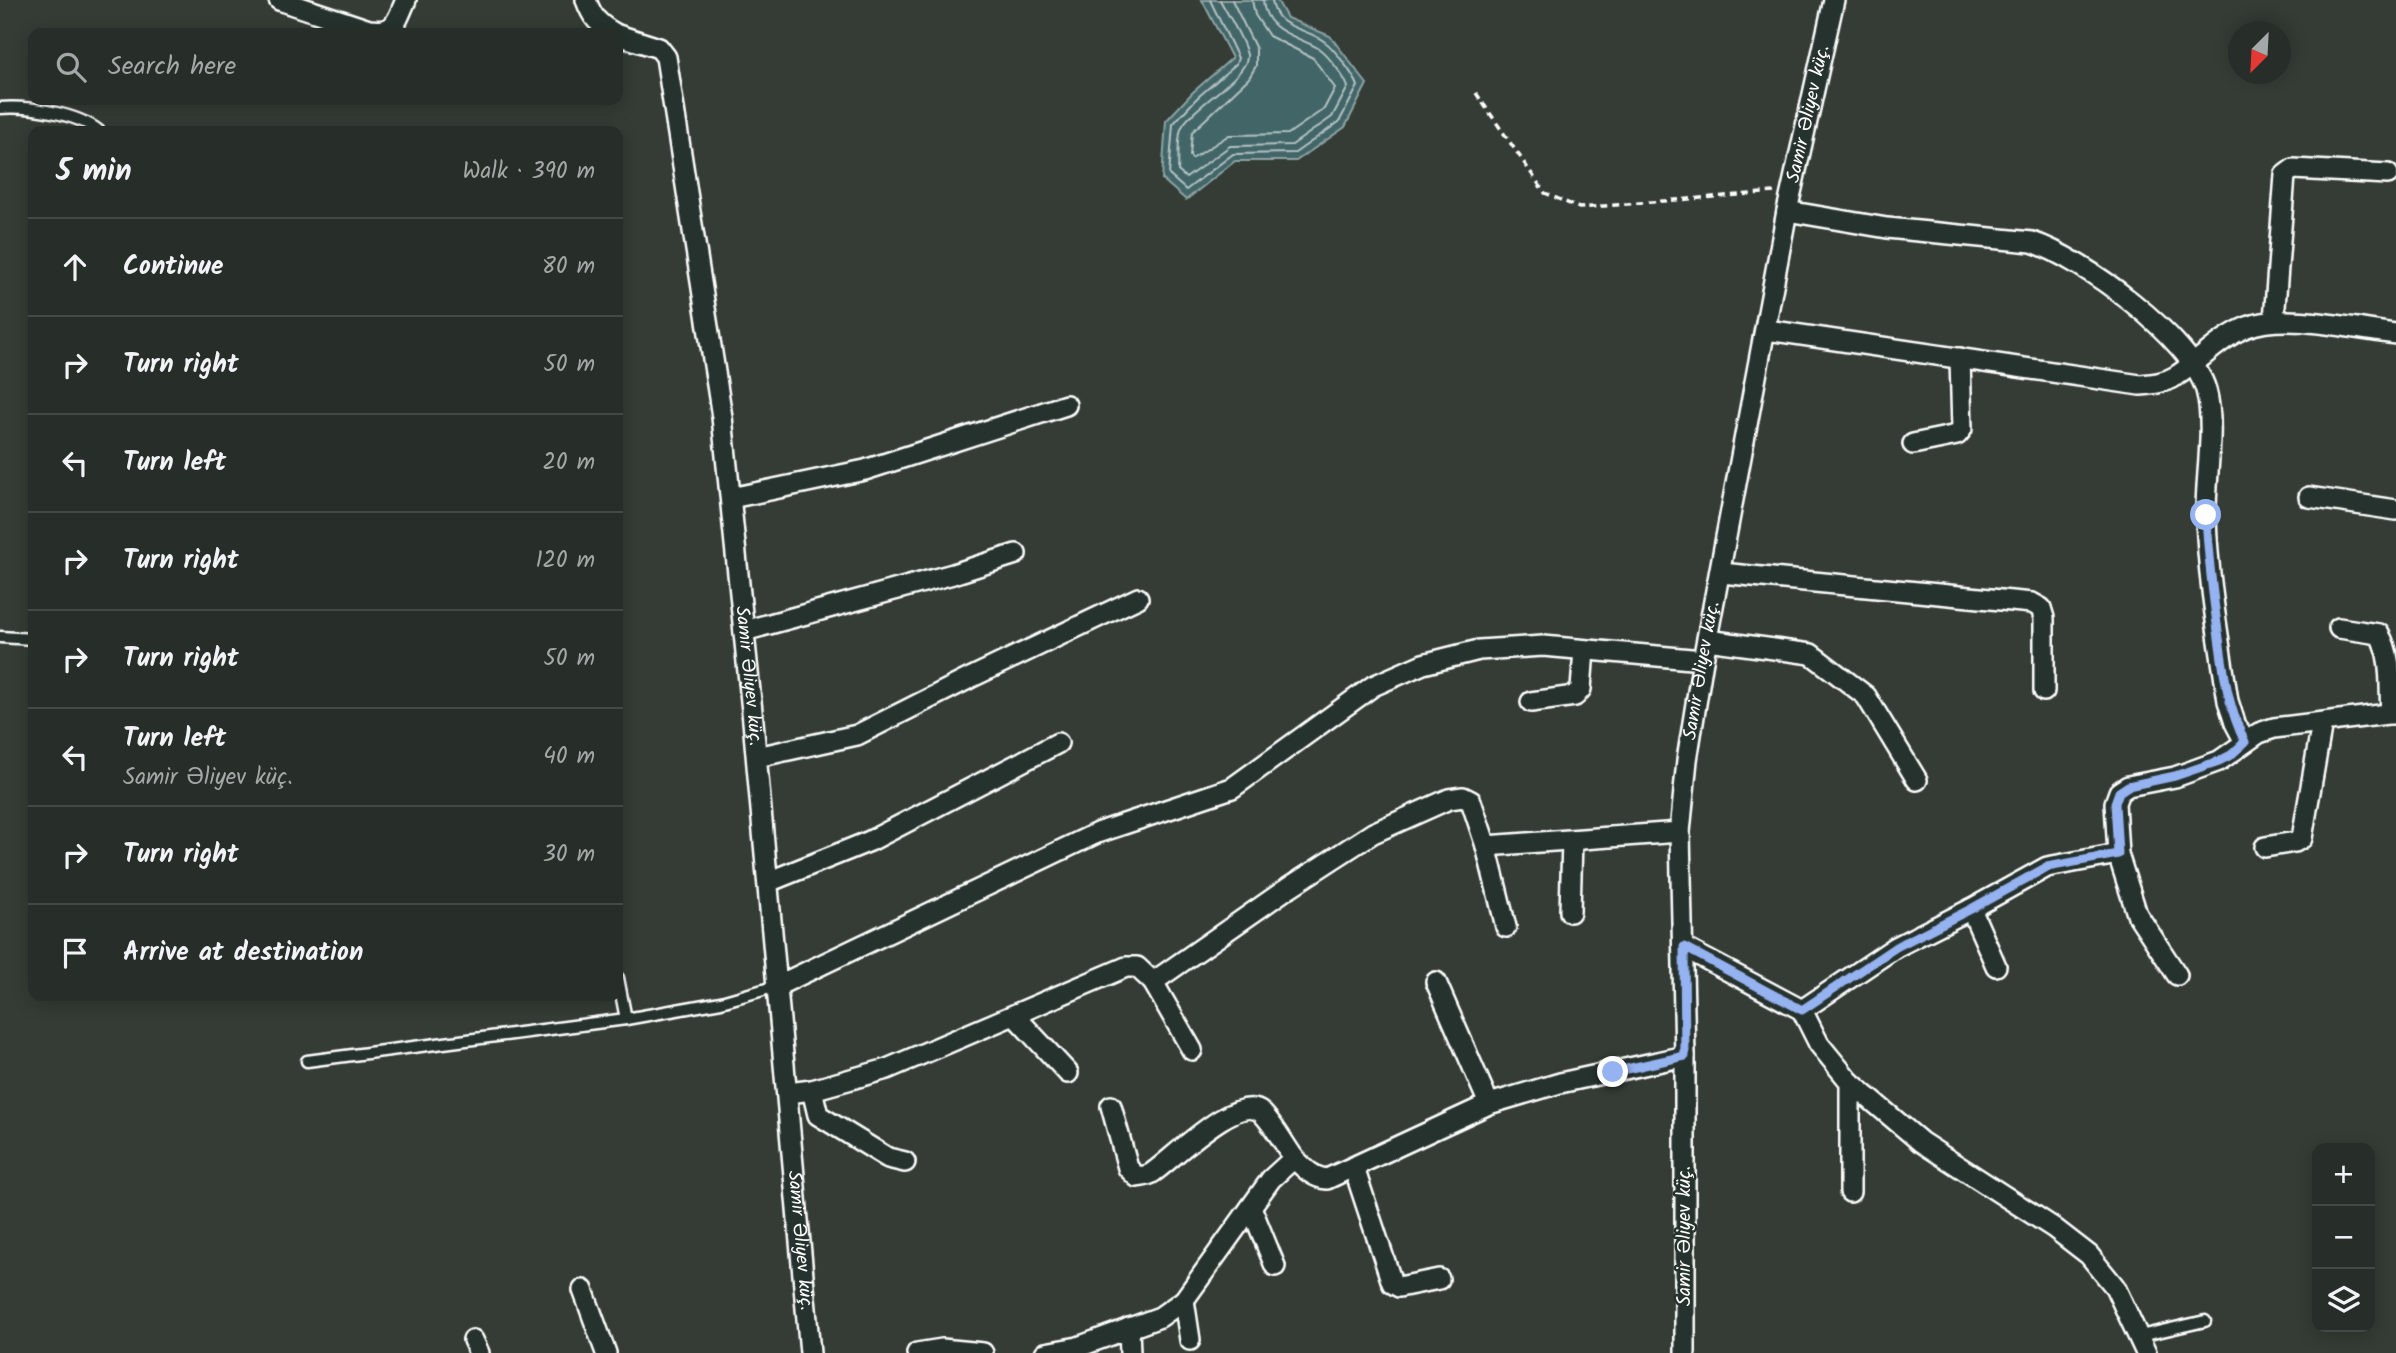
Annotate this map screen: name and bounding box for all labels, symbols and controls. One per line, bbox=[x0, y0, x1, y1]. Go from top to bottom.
north arrow bbox=[2228, 21, 2291, 84]
search box bbox=[28, 28, 623, 105]
street label: Samir Əliyev küç. bbox=[1779, 42, 1839, 186]
text: Search here bbox=[108, 46, 236, 88]
icon: search bbox=[52, 48, 90, 86]
text: 5 min bbox=[56, 148, 132, 196]
text: Walk · 390 m bbox=[463, 154, 595, 190]
text: Continue bbox=[123, 246, 224, 288]
icon: ahead bbox=[56, 248, 94, 286]
text: 80 m bbox=[542, 249, 595, 285]
text: Turn right bbox=[123, 344, 239, 386]
icon: right bbox=[56, 346, 94, 384]
text: 50 m bbox=[544, 347, 595, 383]
text: Turn left bbox=[123, 442, 226, 484]
icon: left bbox=[56, 444, 94, 482]
text: 20 m bbox=[543, 445, 595, 481]
route start bbox=[2190, 499, 2221, 530]
text: Turn right bbox=[123, 540, 239, 582]
icon: right bbox=[56, 542, 94, 580]
text: 120 m bbox=[535, 543, 595, 579]
street label: Samir Əliyev küç. bbox=[1675, 599, 1729, 742]
street label: Samir Əliyev küç. bbox=[726, 605, 770, 747]
text: Turn right bbox=[123, 638, 239, 680]
icon: right bbox=[56, 640, 94, 678]
text: 50 m bbox=[544, 641, 595, 677]
text: Turn left bbox=[123, 718, 226, 760]
icon: left bbox=[56, 738, 94, 776]
text: 40 m bbox=[543, 739, 595, 775]
text: Samir Əliyev küç. bbox=[123, 760, 293, 796]
text: Turn right bbox=[123, 834, 239, 876]
icon: right bbox=[56, 836, 94, 874]
text: 30 m bbox=[543, 837, 595, 873]
text: Arrive at destination bbox=[123, 932, 363, 974]
icon: arrive bbox=[56, 934, 94, 972]
route end bbox=[1597, 1056, 1628, 1087]
map controls bbox=[2312, 1143, 2375, 1332]
button: + bbox=[2312, 1143, 2375, 1206]
street label: Samir Əliyev küç. bbox=[1670, 1166, 1700, 1306]
street label: Samir Əliyev küç. bbox=[779, 1169, 821, 1312]
button: − bbox=[2312, 1206, 2375, 1269]
button: layers bbox=[2312, 1269, 2375, 1332]

